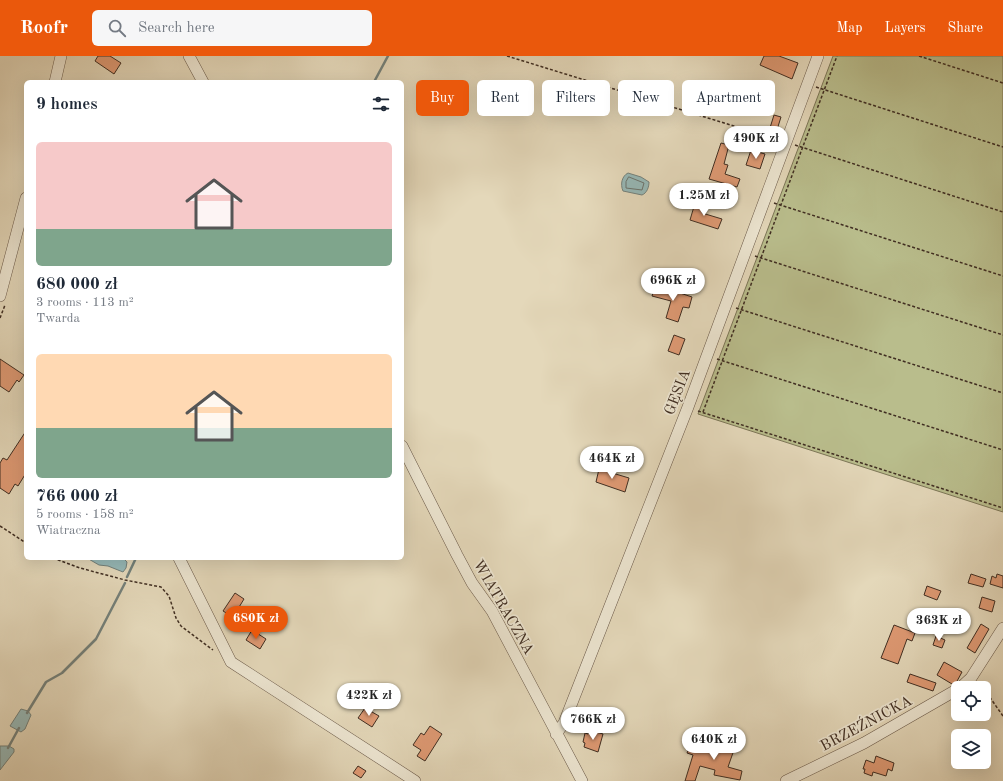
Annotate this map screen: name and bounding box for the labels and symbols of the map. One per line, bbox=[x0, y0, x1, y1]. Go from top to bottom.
pin: 490K zł bbox=[719, 126, 793, 160]
pin: 1.25M zł bbox=[663, 183, 745, 217]
pin: 696K zł bbox=[636, 268, 710, 302]
street label: GĘSIA bbox=[663, 367, 694, 418]
pin: 464K zł bbox=[575, 446, 649, 480]
street label: WIATRACZNA bbox=[470, 558, 536, 658]
pin: 680K zł bbox=[219, 606, 293, 640]
pin: 363K zł bbox=[902, 608, 976, 642]
pin: 422K zł bbox=[332, 683, 406, 717]
street label: BRZEŹNICKA bbox=[817, 691, 915, 755]
pin: 766K zł bbox=[556, 707, 630, 741]
pin: 640K zł bbox=[677, 727, 751, 761]

